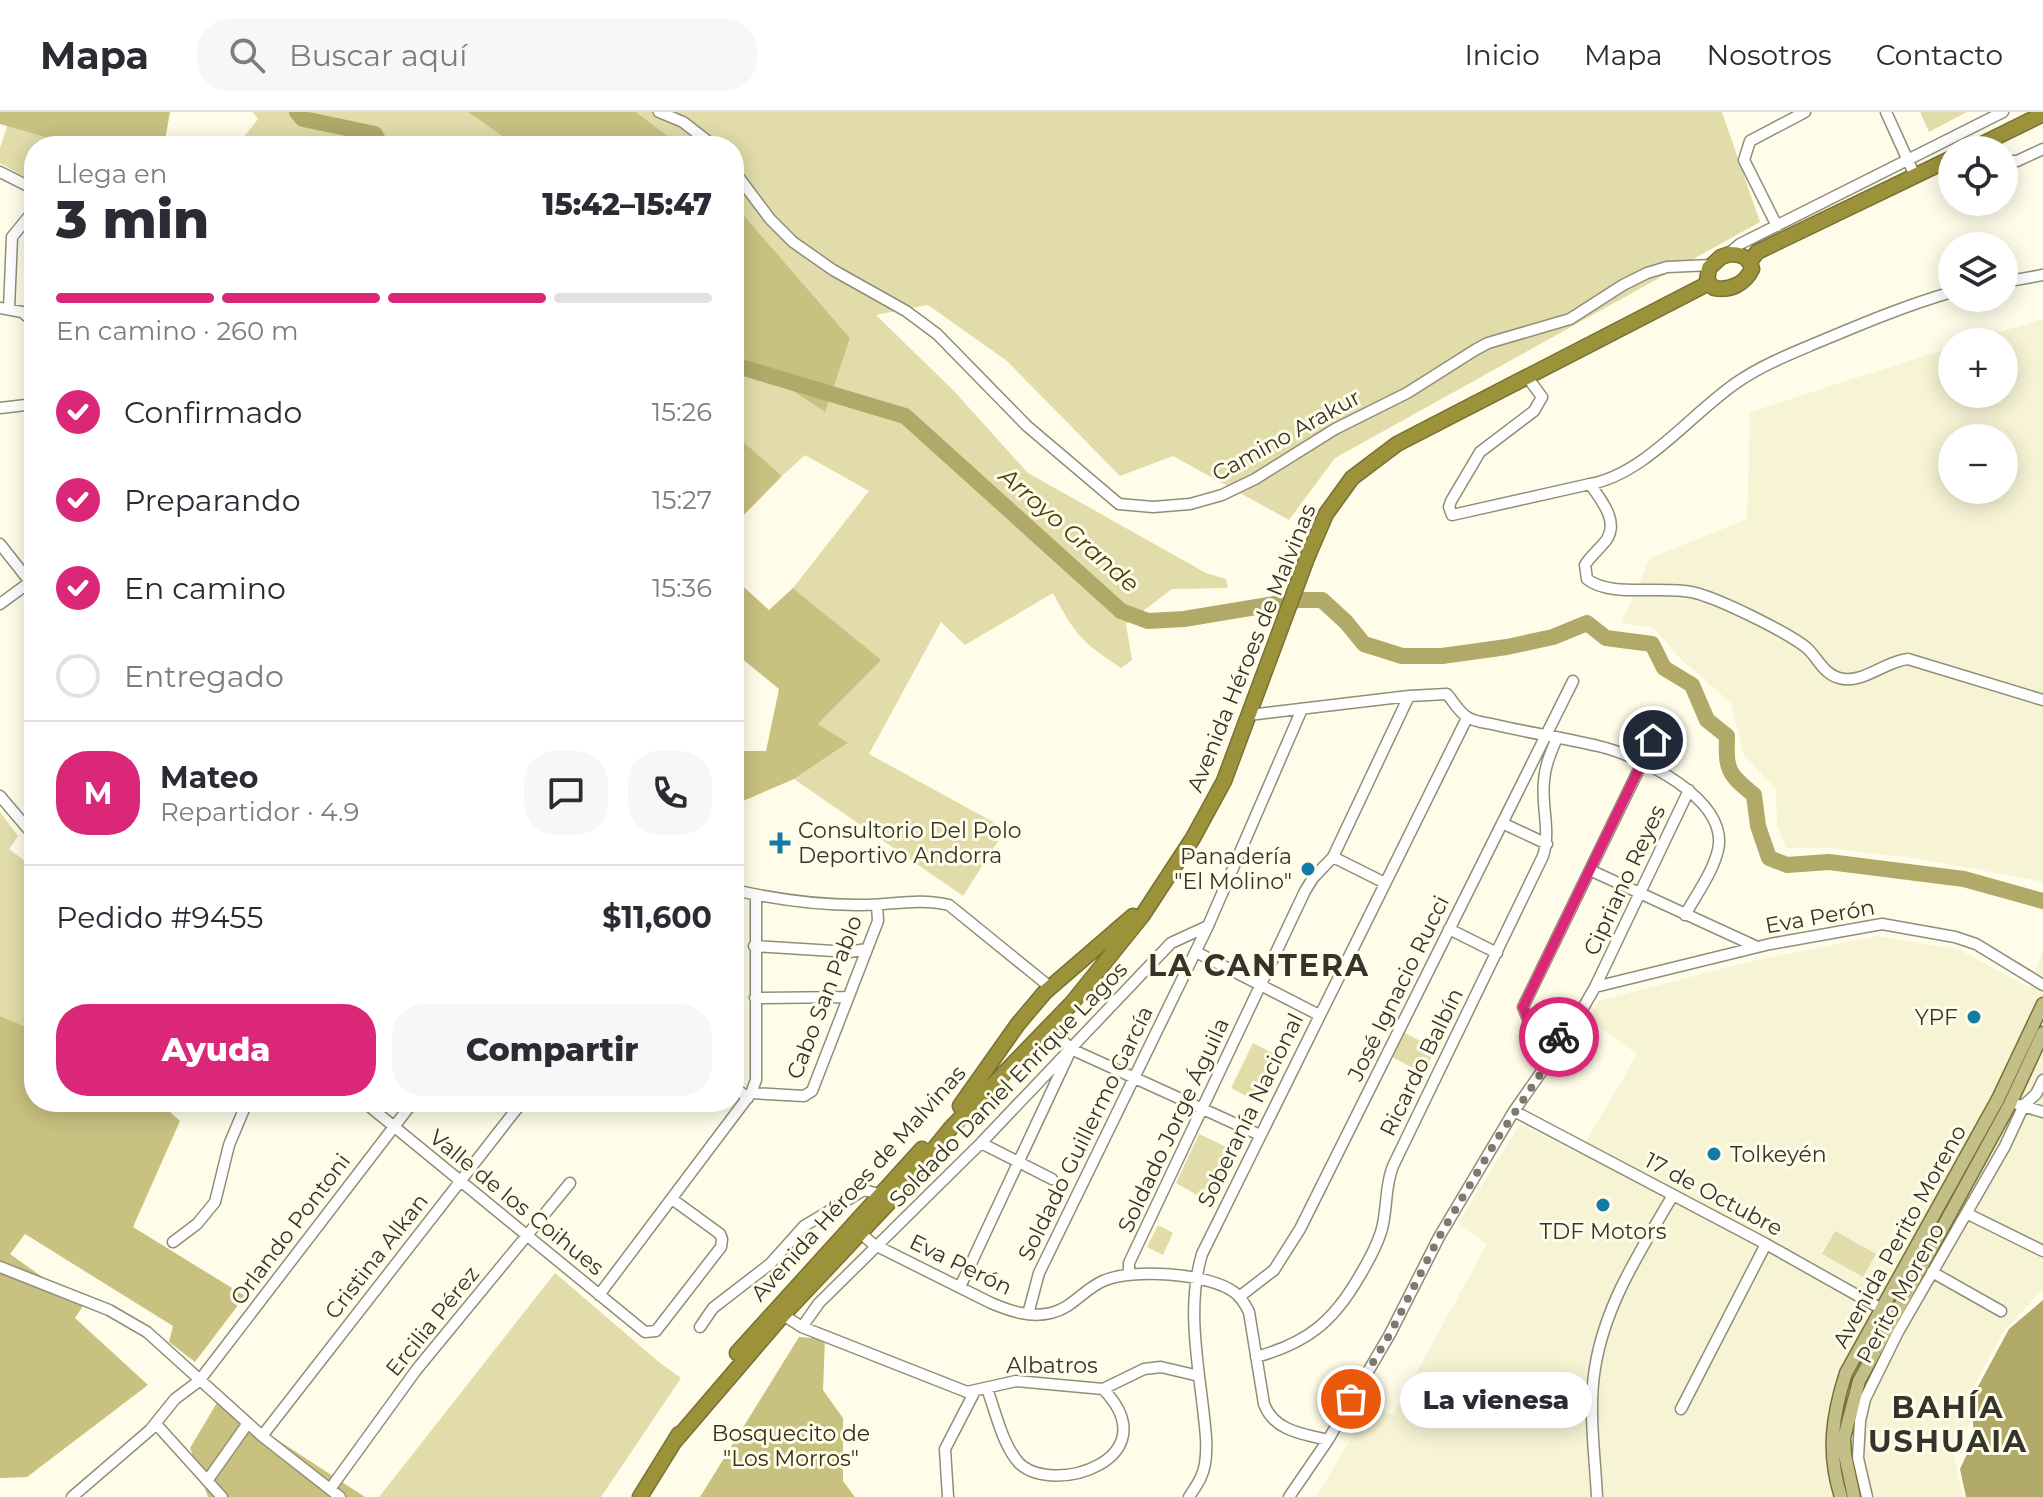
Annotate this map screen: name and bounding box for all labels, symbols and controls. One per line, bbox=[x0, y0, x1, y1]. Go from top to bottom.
search box bbox=[197, 19, 757, 91]
text: Mapa bbox=[40, 32, 149, 79]
icon: search bbox=[225, 33, 269, 77]
text: Buscar aquí bbox=[289, 37, 467, 74]
text: Inicio bbox=[1464, 38, 1540, 72]
text: Mapa bbox=[1584, 38, 1663, 72]
text: Nosotros bbox=[1707, 38, 1832, 72]
text: Contacto bbox=[1876, 38, 2003, 72]
map controls bbox=[1938, 136, 2018, 504]
button: locate bbox=[1938, 136, 2018, 216]
text: Llega en bbox=[56, 158, 167, 190]
text: 15:42–15:47 bbox=[542, 186, 712, 223]
text: 3 min bbox=[56, 188, 209, 251]
button: layers bbox=[1938, 232, 2018, 312]
text: En camino · 260 m bbox=[56, 315, 299, 347]
button: + bbox=[1938, 328, 2018, 408]
street label: Camino Arakur bbox=[1207, 384, 1365, 487]
icon: check bbox=[56, 390, 100, 434]
text: Confirmado bbox=[124, 394, 302, 431]
text: 15:26 bbox=[652, 396, 712, 428]
button: − bbox=[1938, 424, 2018, 504]
water label: Arroyo Grande bbox=[992, 460, 1145, 598]
icon: check bbox=[56, 478, 100, 522]
text: Preparando bbox=[124, 482, 301, 519]
text: 15:27 bbox=[652, 484, 712, 516]
street label: Avenida Héroes de Malvinas bbox=[1181, 500, 1322, 796]
icon: check bbox=[56, 566, 100, 610]
text: En camino bbox=[124, 570, 286, 607]
text: 15:36 bbox=[652, 572, 712, 604]
text: Entregado bbox=[124, 658, 284, 695]
pin bbox=[1619, 706, 1687, 774]
icon: home bbox=[1631, 718, 1675, 762]
button: chat bbox=[524, 751, 608, 835]
button: phone bbox=[628, 751, 712, 835]
text: Mateo bbox=[160, 759, 258, 796]
text: M bbox=[84, 775, 112, 812]
text: Repartidor · 4.9 bbox=[160, 796, 359, 828]
street label: Cipriano Reyes bbox=[1578, 800, 1671, 960]
place label: Consultorio Del Polo Deportivo Andorra bbox=[798, 817, 1022, 869]
marker: Consultorio Del Polo Deportivo Andorra bbox=[769, 832, 791, 854]
place label: Panadería "El Molino" bbox=[1174, 843, 1292, 895]
marker: Panadería "El Molino" bbox=[1299, 860, 1317, 878]
street label: José Ignacio Rucci bbox=[1341, 891, 1455, 1086]
street label: Eva Perón bbox=[1763, 894, 1877, 939]
text: Pedido #9455 bbox=[56, 899, 263, 936]
text: $11,600 bbox=[602, 899, 712, 936]
street label: Cabo San Pablo bbox=[781, 912, 868, 1083]
district label: LA CANTERA bbox=[1148, 947, 1370, 984]
street label: Soldado Daniel Enrique Lagos bbox=[884, 956, 1133, 1213]
street label: Ricardo Balbín bbox=[1374, 984, 1469, 1141]
courier bbox=[1519, 997, 1599, 1077]
street label: Soldado Guillermo García bbox=[1012, 1002, 1159, 1265]
button: Ayuda bbox=[56, 1004, 376, 1096]
button: Compartir bbox=[392, 1004, 712, 1096]
place label: YPF bbox=[1915, 1004, 1958, 1031]
marker: YPF bbox=[1965, 1008, 1983, 1026]
street label: Soberanía Nacional bbox=[1192, 1009, 1309, 1212]
street label: Soldado Jorge Águila bbox=[1112, 1014, 1235, 1237]
icon: bike bbox=[1537, 1015, 1581, 1059]
street label: Avenida Héroes de Malvinas bbox=[745, 1060, 972, 1307]
street label: Avenida Perito Moreno bbox=[1827, 1120, 1971, 1352]
street label: Valle de los Coihues bbox=[424, 1124, 610, 1281]
place label: Tolkeyén bbox=[1730, 1141, 1827, 1168]
marker: Tolkeyén bbox=[1705, 1145, 1723, 1163]
street label: 17 de Octubre bbox=[1640, 1147, 1787, 1242]
street label: Orlando Pontoni bbox=[225, 1148, 356, 1310]
street label: Cristina Alkan bbox=[319, 1188, 434, 1324]
marker: TDF Motors bbox=[1594, 1196, 1612, 1214]
place label: TDF Motors bbox=[1539, 1218, 1667, 1245]
street label: Perito Moreno bbox=[1851, 1218, 1949, 1368]
street label: Eva Perón bbox=[905, 1228, 1016, 1301]
street label: Ercilia Pérez bbox=[380, 1261, 485, 1382]
street label: Albatros bbox=[1006, 1352, 1098, 1379]
pin bbox=[1317, 1365, 1385, 1433]
callout: La vienesa bbox=[1399, 1371, 1591, 1427]
icon: bag bbox=[1329, 1377, 1373, 1421]
text: La vienesa bbox=[1423, 1384, 1569, 1416]
district label: BAHÍA USHUAIA bbox=[1868, 1389, 2028, 1460]
park label: Bosquecito de "Los Morros" bbox=[712, 1420, 870, 1472]

